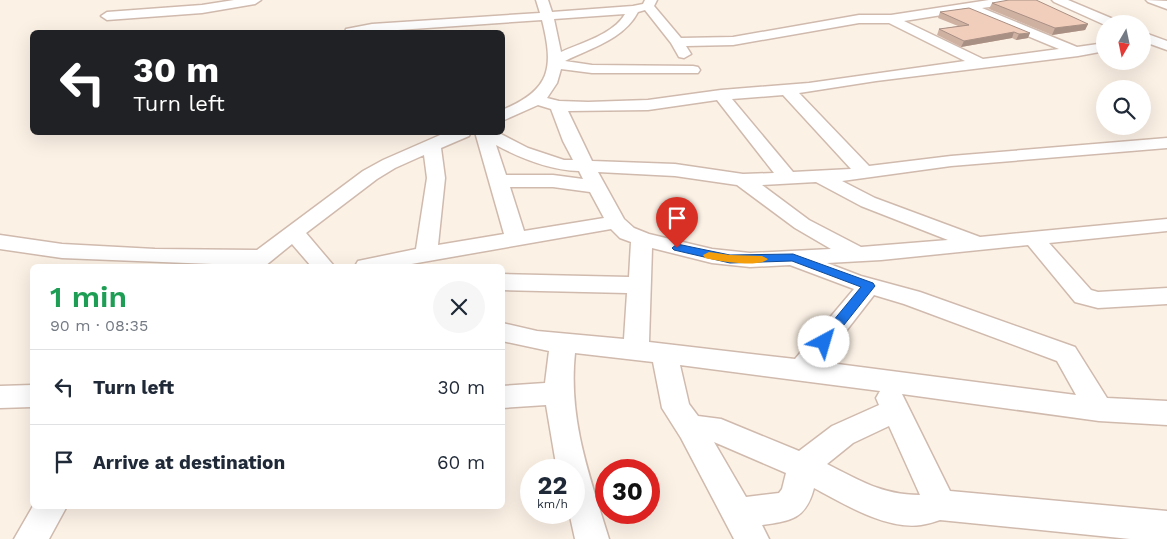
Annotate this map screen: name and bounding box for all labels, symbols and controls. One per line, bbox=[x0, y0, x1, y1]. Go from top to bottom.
north arrow bbox=[1096, 15, 1151, 70]
map controls bbox=[1096, 15, 1151, 135]
text: 30 m bbox=[133, 49, 219, 91]
icon: left bbox=[50, 50, 115, 115]
button: search bbox=[1096, 80, 1151, 135]
text: Turn left bbox=[133, 91, 225, 116]
pin bbox=[656, 197, 698, 248]
icon: arrive bbox=[663, 204, 691, 232]
text: 1 min bbox=[50, 279, 127, 314]
button: close bbox=[433, 281, 485, 333]
position arrow bbox=[797, 315, 849, 367]
text: 90 m · 08:35 bbox=[50, 316, 148, 335]
icon: left bbox=[50, 373, 78, 401]
text: Turn left bbox=[93, 376, 174, 399]
text: 30 m bbox=[438, 376, 485, 399]
icon: arrive bbox=[50, 448, 78, 476]
text: Arrive at destination bbox=[93, 451, 285, 474]
text: 60 m bbox=[437, 451, 485, 474]
speed limit sign: 30 bbox=[595, 459, 660, 524]
text: 22 bbox=[538, 471, 567, 500]
text: km/h bbox=[537, 497, 568, 511]

